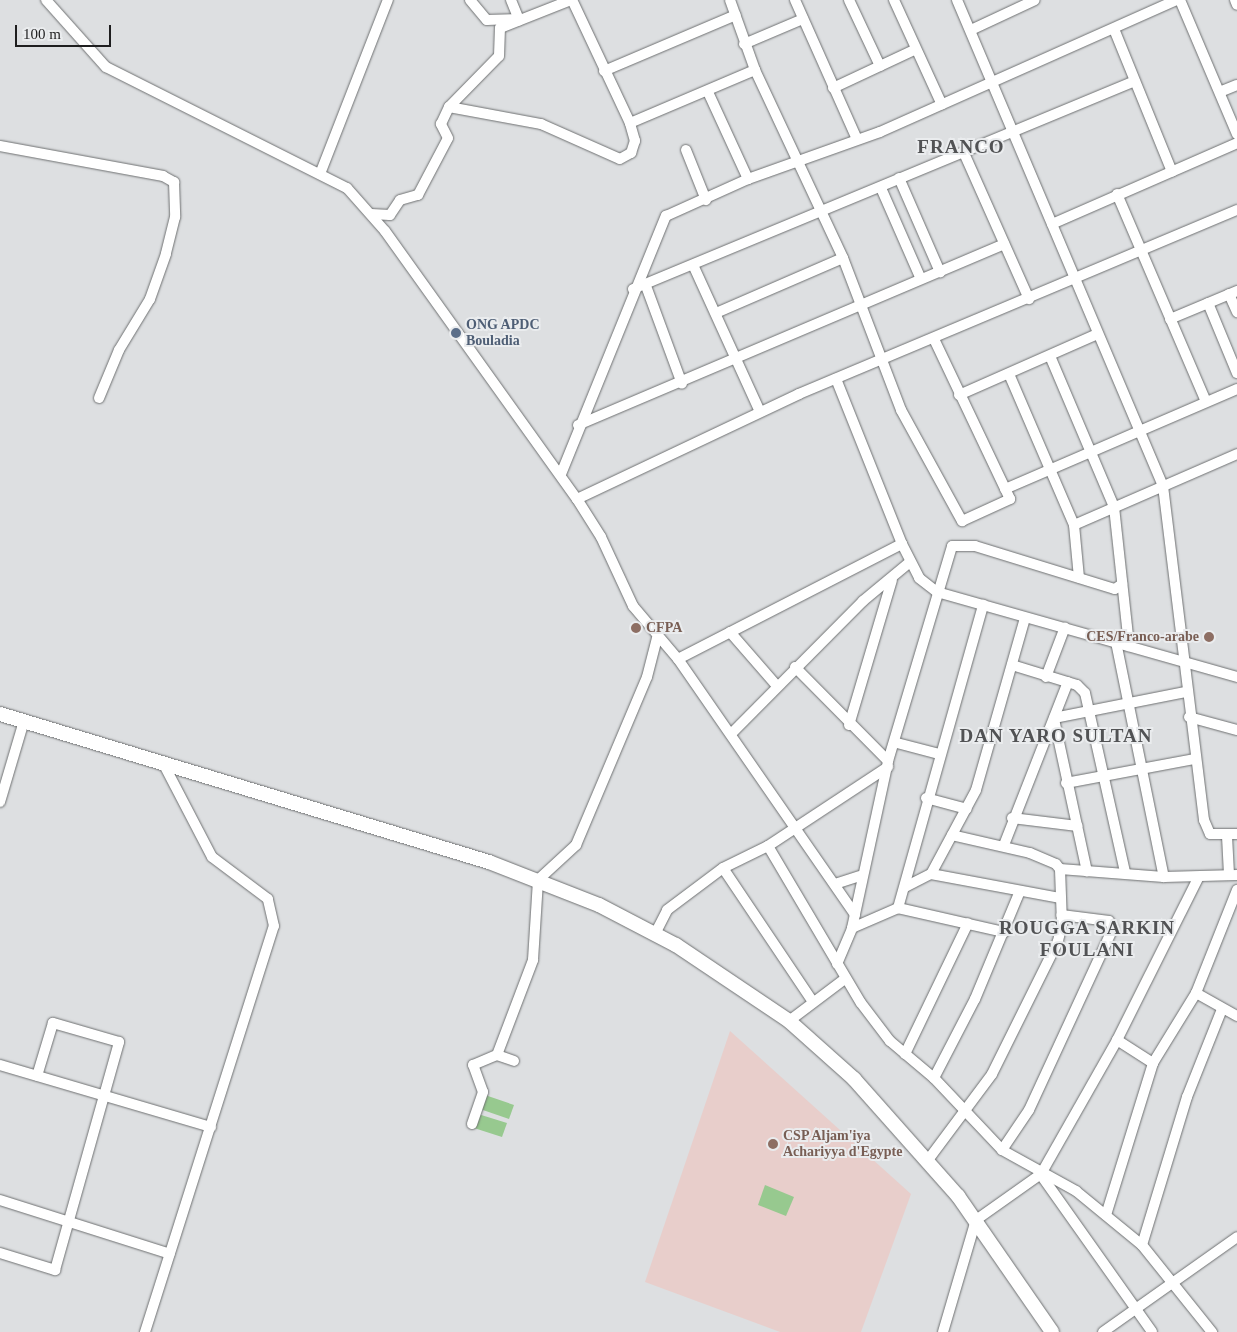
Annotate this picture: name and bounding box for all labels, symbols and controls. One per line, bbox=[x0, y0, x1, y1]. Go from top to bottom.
scale bar bbox=[18, 15, 114, 47]
text: 100 m bbox=[23, 26, 61, 42]
district label: FRANCO bbox=[917, 136, 1005, 158]
place label: ONG APDC Bouladia bbox=[466, 317, 540, 350]
marker: ONG APDC Bouladia bbox=[450, 327, 462, 339]
place label: CFPA bbox=[646, 620, 682, 636]
marker: CFPA bbox=[630, 622, 642, 634]
place label: CES/Franco-arabe bbox=[1086, 629, 1199, 645]
marker: CES/Franco-arabe bbox=[1203, 631, 1215, 643]
district label: DAN YARO SULTAN bbox=[957, 725, 1155, 747]
district label: ROUGGA SARKIN FOULANI bbox=[997, 917, 1177, 961]
place label: CSP Aljam'iya Achariyya d'Egypte bbox=[783, 1128, 902, 1160]
marker: CSP Aljam'iya Achariyya d'Egypte bbox=[767, 1138, 779, 1150]

